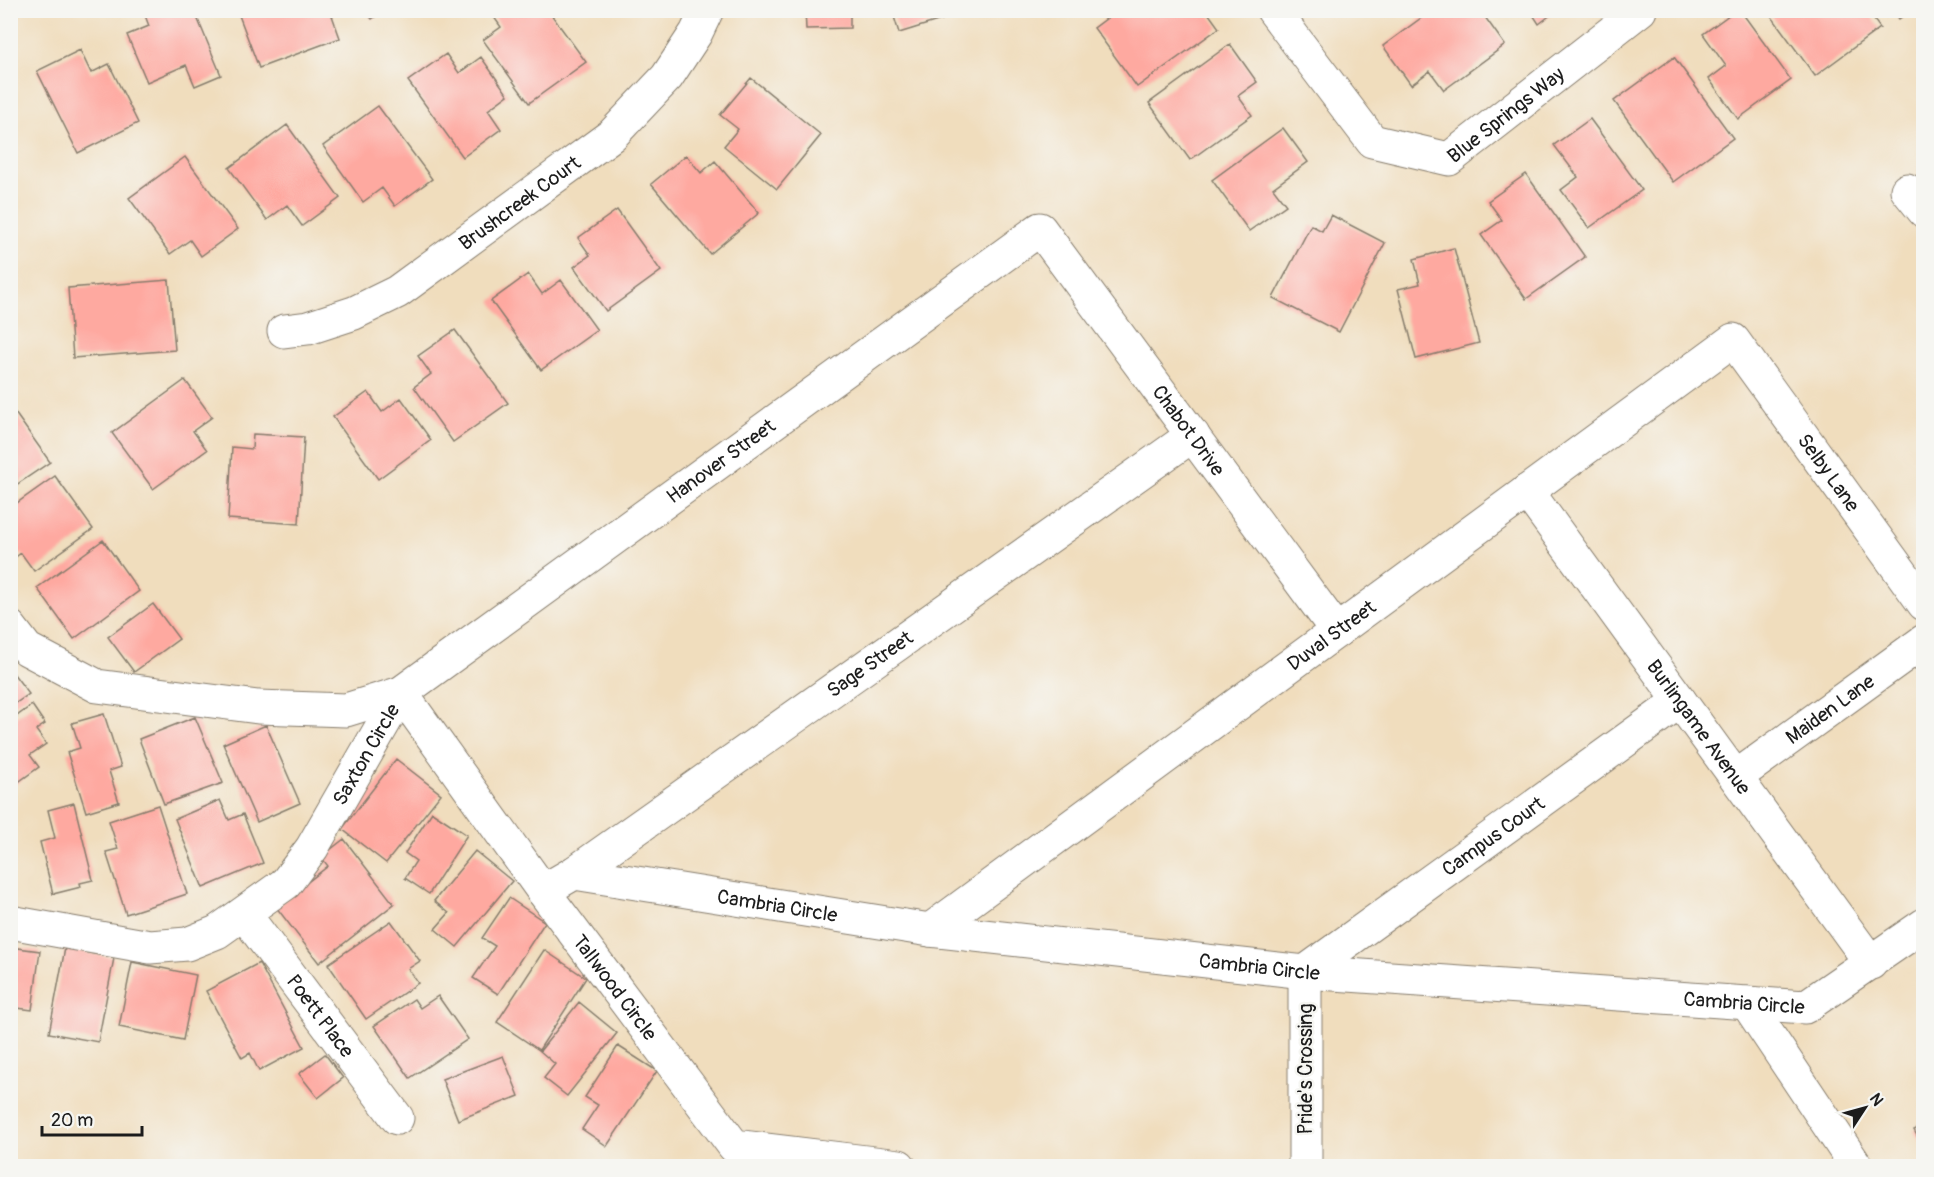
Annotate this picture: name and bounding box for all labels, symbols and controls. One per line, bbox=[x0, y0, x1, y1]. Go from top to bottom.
street label: Blue Springs Way bbox=[1442, 62, 1570, 169]
street label: Brushcreek Court bbox=[454, 150, 586, 256]
street label: Chabot Drive bbox=[1147, 380, 1230, 481]
street label: Hanover Street bbox=[662, 413, 781, 509]
street label: Selby Lane bbox=[1792, 429, 1865, 517]
street label: Duval Street bbox=[1282, 594, 1382, 676]
street label: Sage Street bbox=[822, 625, 919, 703]
street label: Burlingame Avenue bbox=[1641, 655, 1756, 800]
street label: Maiden Lane bbox=[1781, 669, 1880, 750]
street label: Saxton Circle bbox=[327, 699, 405, 810]
street label: Campus Court bbox=[1437, 791, 1550, 882]
street label: Cambria Circle bbox=[715, 884, 839, 928]
street label: Tallwood Circle bbox=[567, 930, 663, 1046]
street label: Cambria Circle bbox=[1198, 948, 1321, 986]
street label: Poett Place bbox=[281, 970, 359, 1063]
street label: Cambria Circle bbox=[1683, 987, 1806, 1020]
street label: Pride's Crossing bbox=[1293, 1004, 1318, 1134]
north arrow bbox=[1835, 1078, 1895, 1138]
text: N bbox=[1865, 1090, 1888, 1110]
scale bar bbox=[42, 1099, 142, 1137]
text: 20 m bbox=[51, 1109, 93, 1132]

